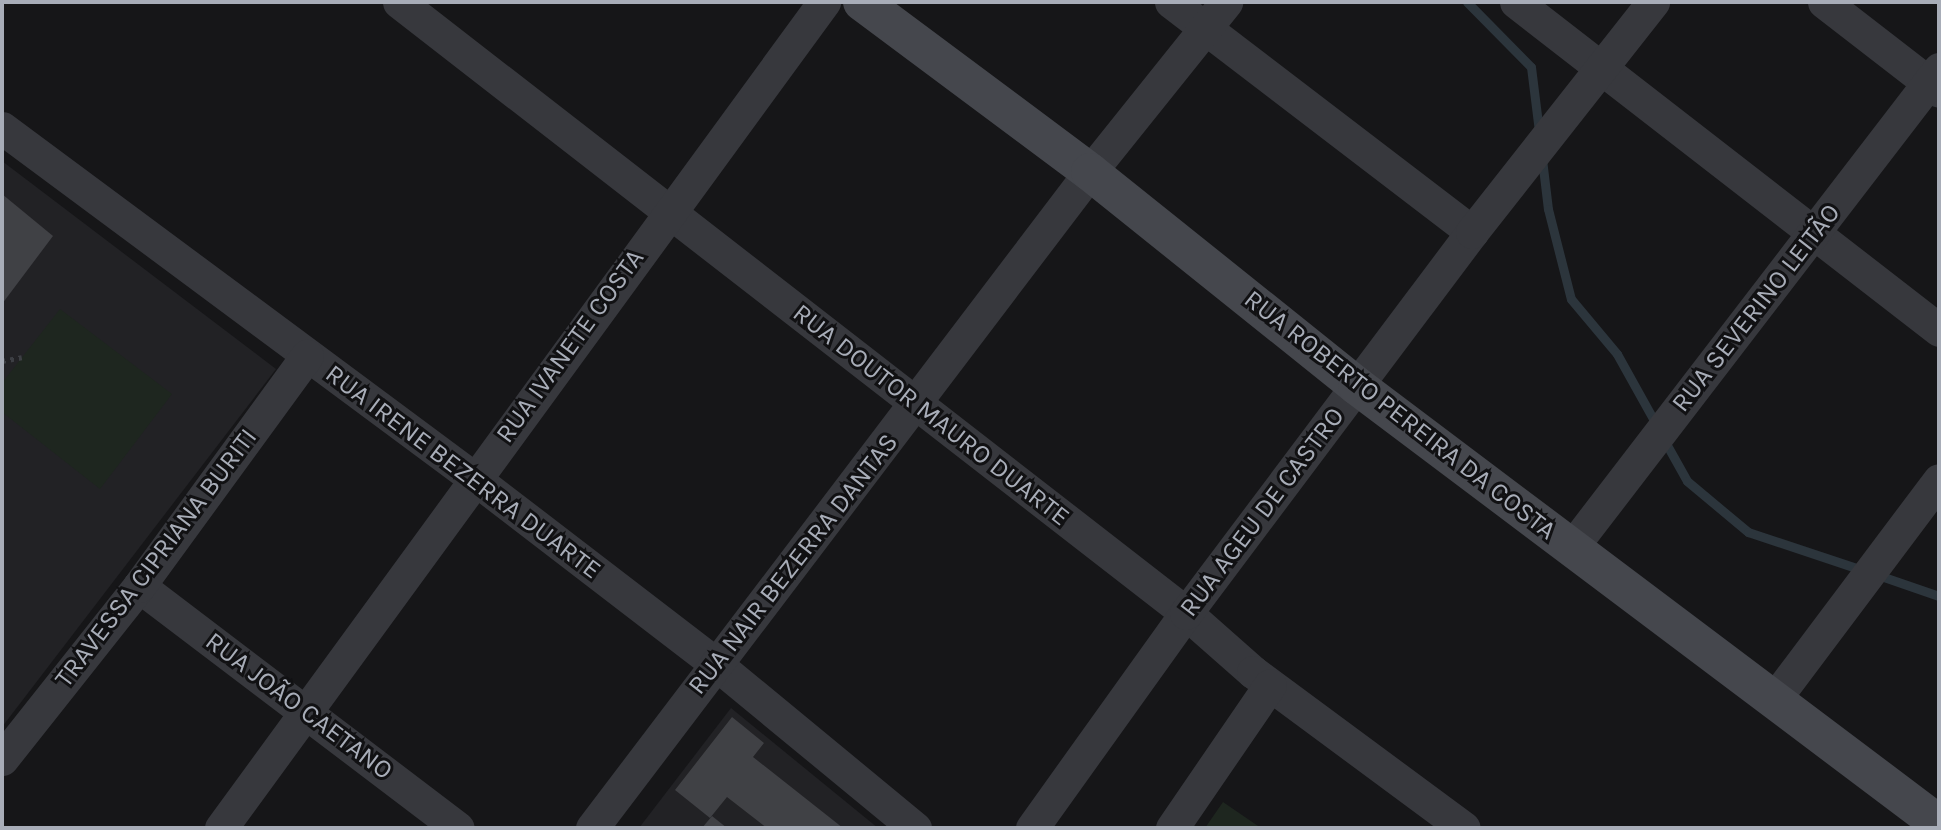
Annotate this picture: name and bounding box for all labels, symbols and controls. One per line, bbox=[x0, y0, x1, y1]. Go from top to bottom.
street label: RUA SEVERINO LEITÃO bbox=[1665, 198, 1847, 418]
street label: RUA IVANETE COSTA bbox=[489, 243, 651, 449]
street label: RUA ROBERTO PEREIRA DA COSTA bbox=[1238, 284, 1562, 546]
street label: RUA DOUTOR MAURO DUARTE bbox=[787, 297, 1075, 533]
street label: RUA IRENE BEZERRA DUARTE bbox=[319, 358, 607, 586]
street label: RUA AGEU DE CASTRO bbox=[1173, 401, 1351, 623]
street label: TRAVESSA CIPRIANA BURITI bbox=[48, 422, 264, 694]
street label: RUA NAIR BEZERRA DANTAS bbox=[681, 427, 905, 701]
street label: RUA JOÃO CAETANO bbox=[199, 625, 399, 787]

